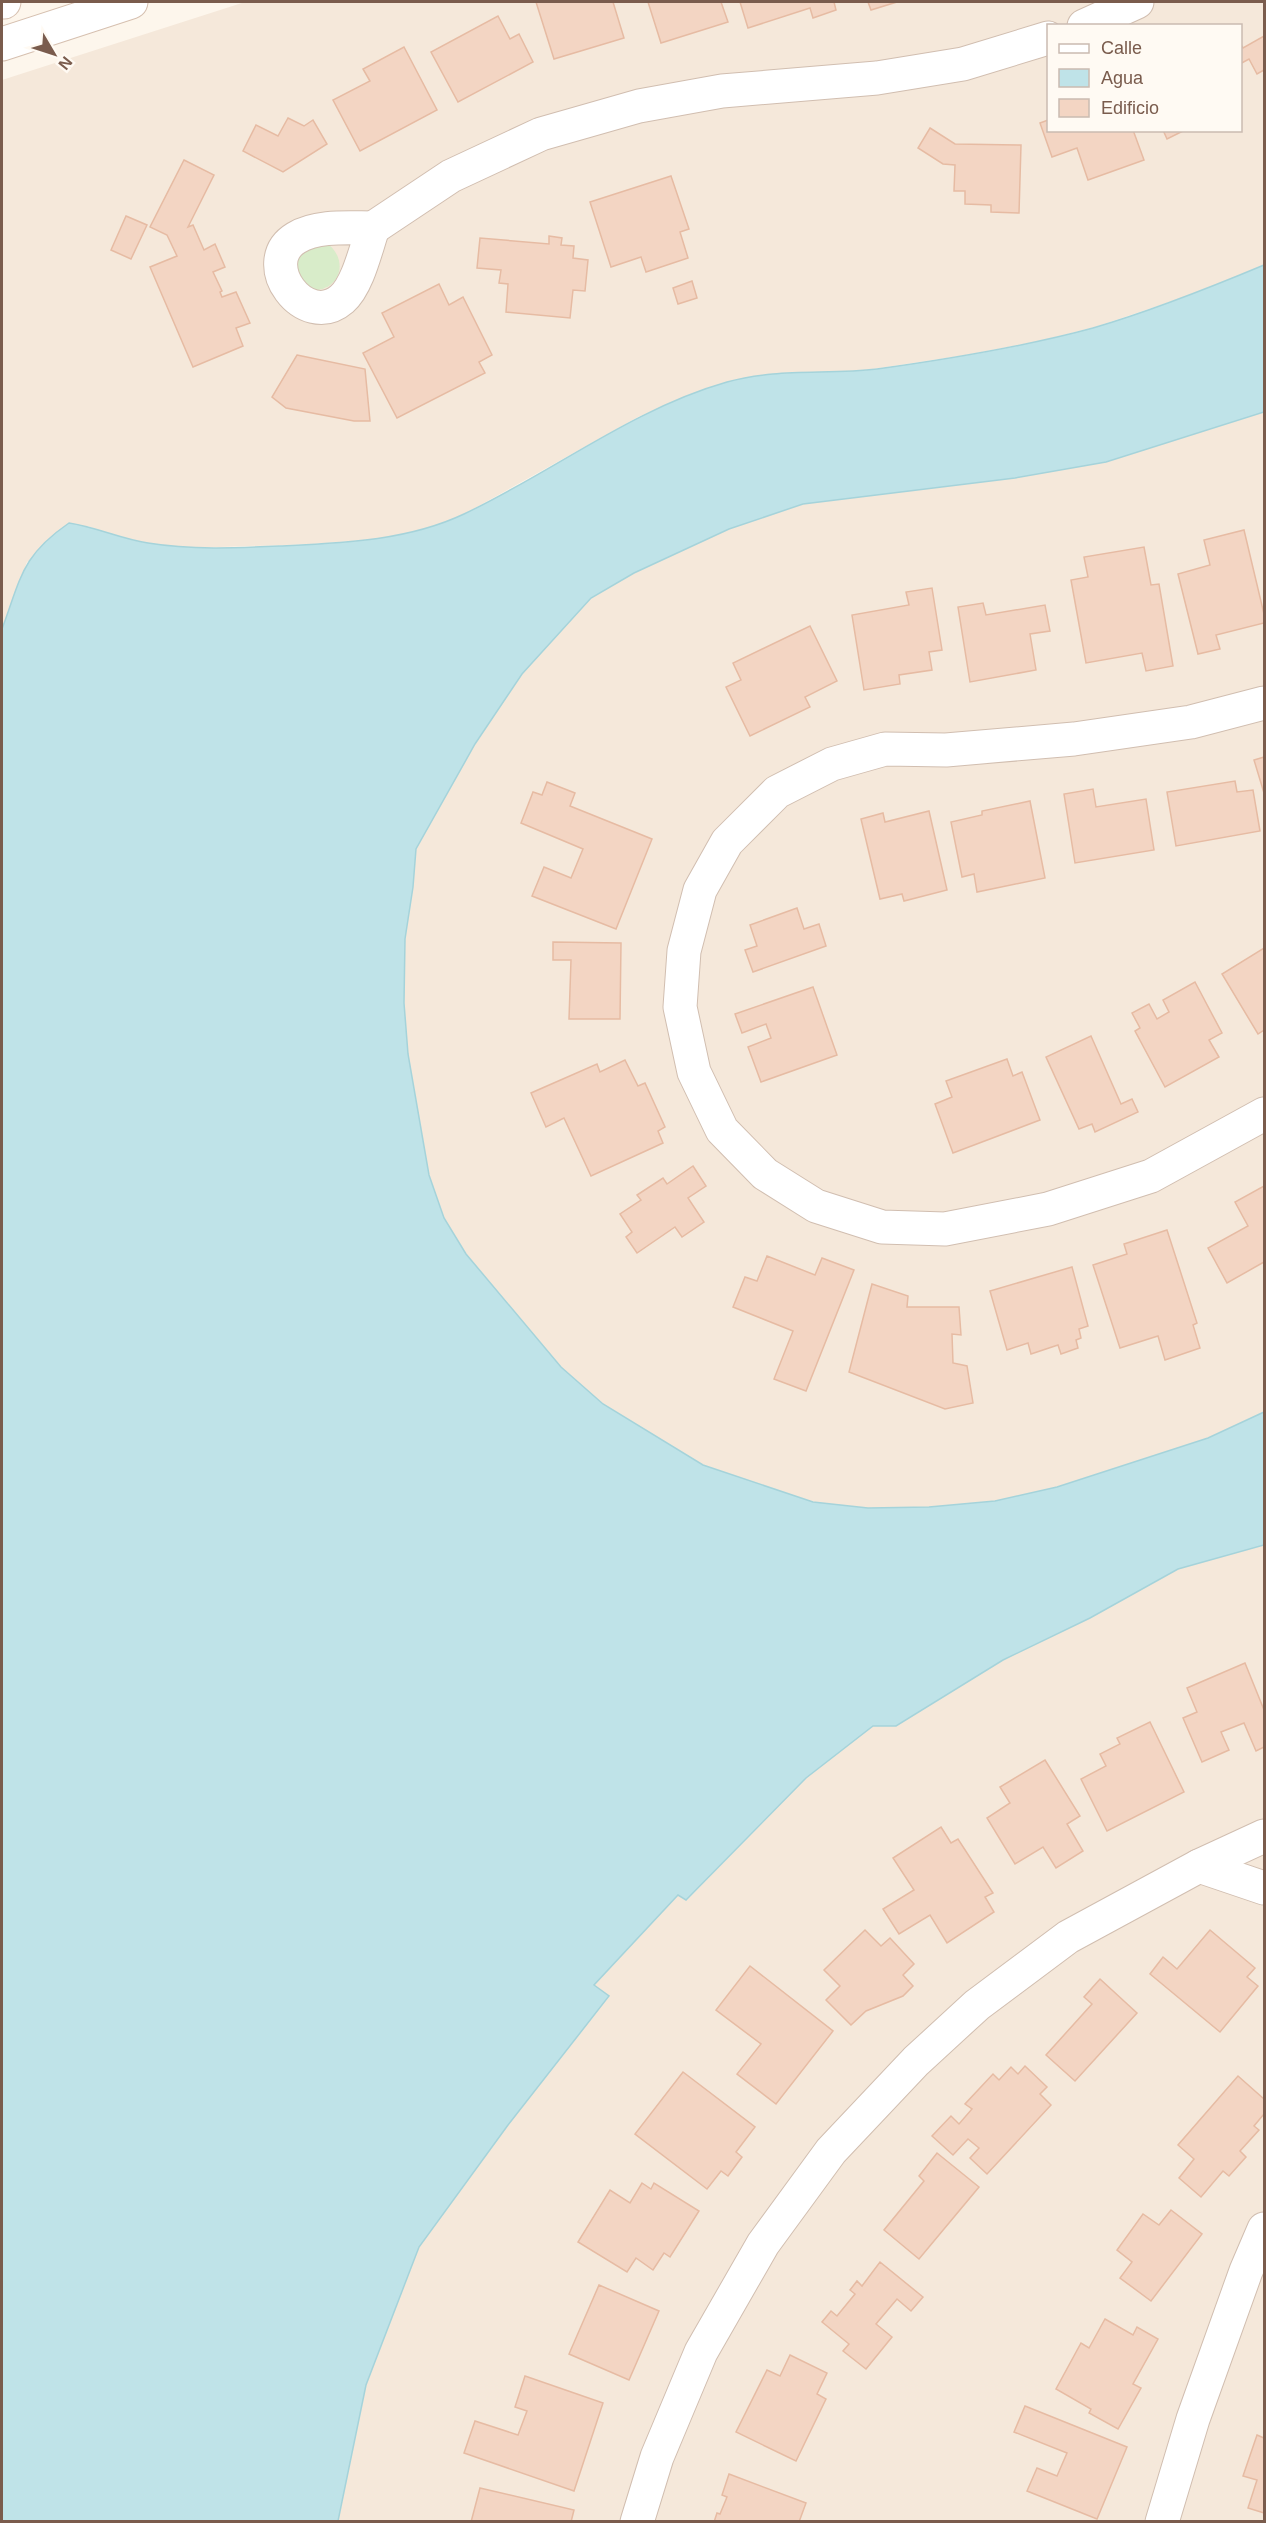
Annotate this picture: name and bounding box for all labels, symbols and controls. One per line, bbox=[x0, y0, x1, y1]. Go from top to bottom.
north arrow bbox=[24, 24, 84, 84]
legend bbox=[1047, 24, 1242, 132]
text: Calle bbox=[1101, 38, 1142, 58]
text: N bbox=[55, 53, 76, 73]
text: Agua bbox=[1101, 68, 1144, 88]
text: Edificio bbox=[1101, 98, 1159, 118]

